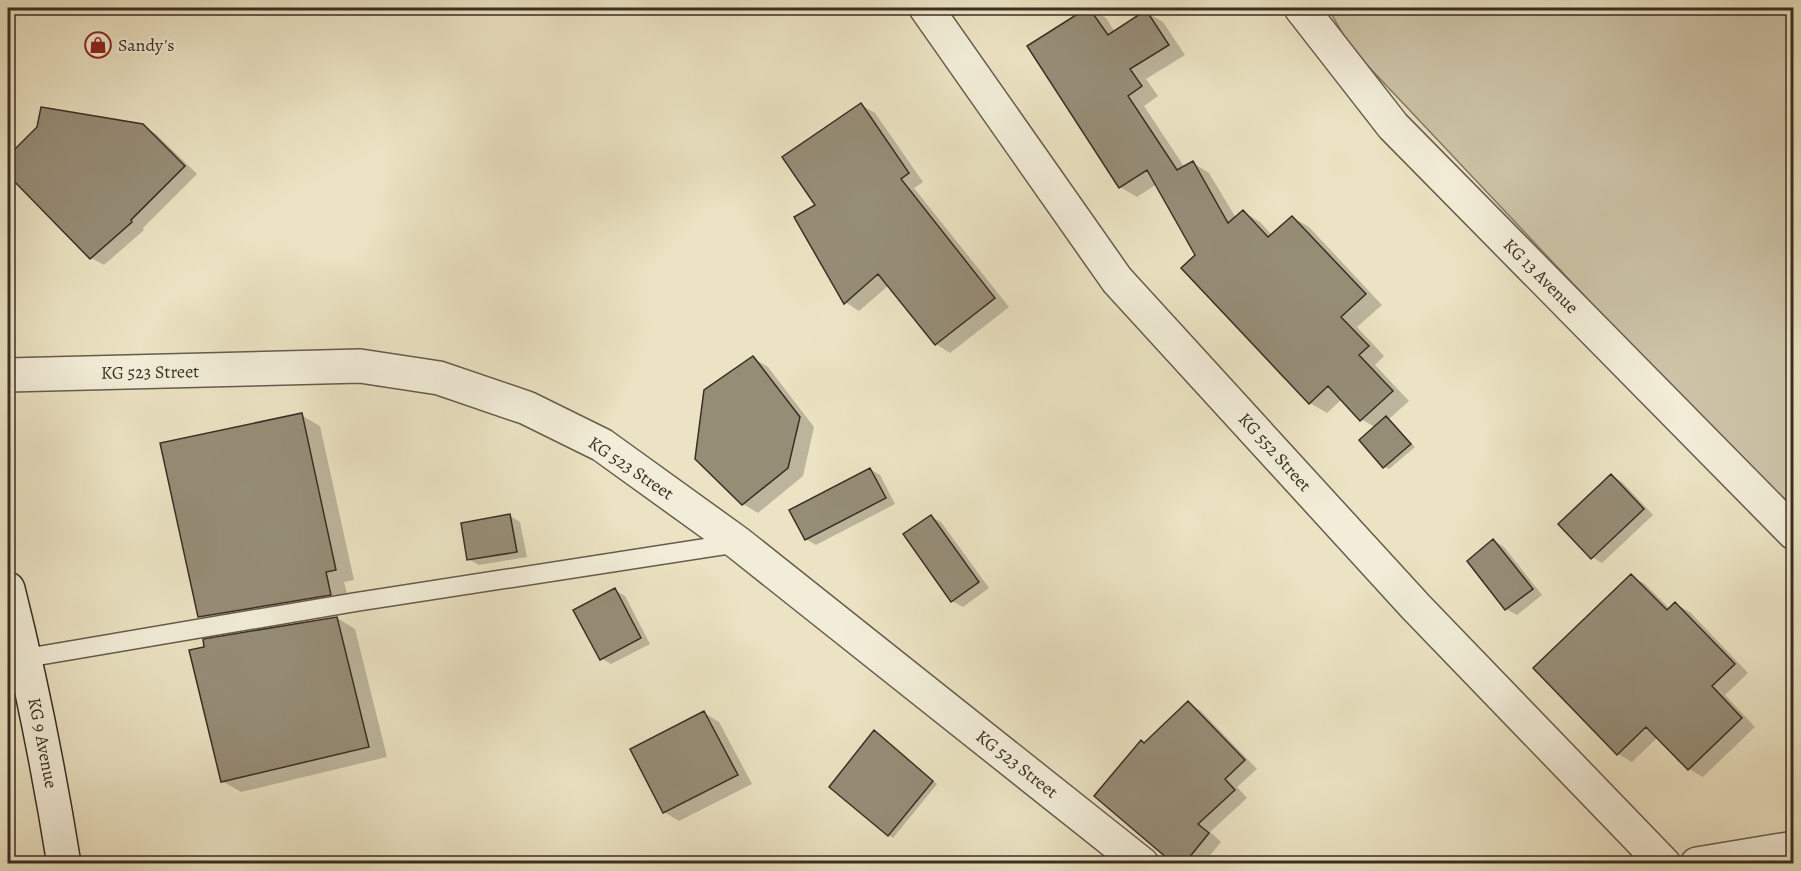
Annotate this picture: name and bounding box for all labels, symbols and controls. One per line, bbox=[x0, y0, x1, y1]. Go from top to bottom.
shop icon: Sandy's bbox=[83, 30, 113, 60]
place label: Sandy's bbox=[118, 33, 175, 57]
street label: KG 13 Avenue bbox=[1498, 233, 1584, 319]
street label: KG 523 Street bbox=[101, 359, 199, 385]
street label: KG 552 Street bbox=[1233, 407, 1317, 497]
street label: KG 523 Street bbox=[584, 431, 678, 505]
street label: KG 9 Avenue bbox=[22, 696, 64, 790]
street label: KG 523 Street bbox=[971, 724, 1063, 804]

